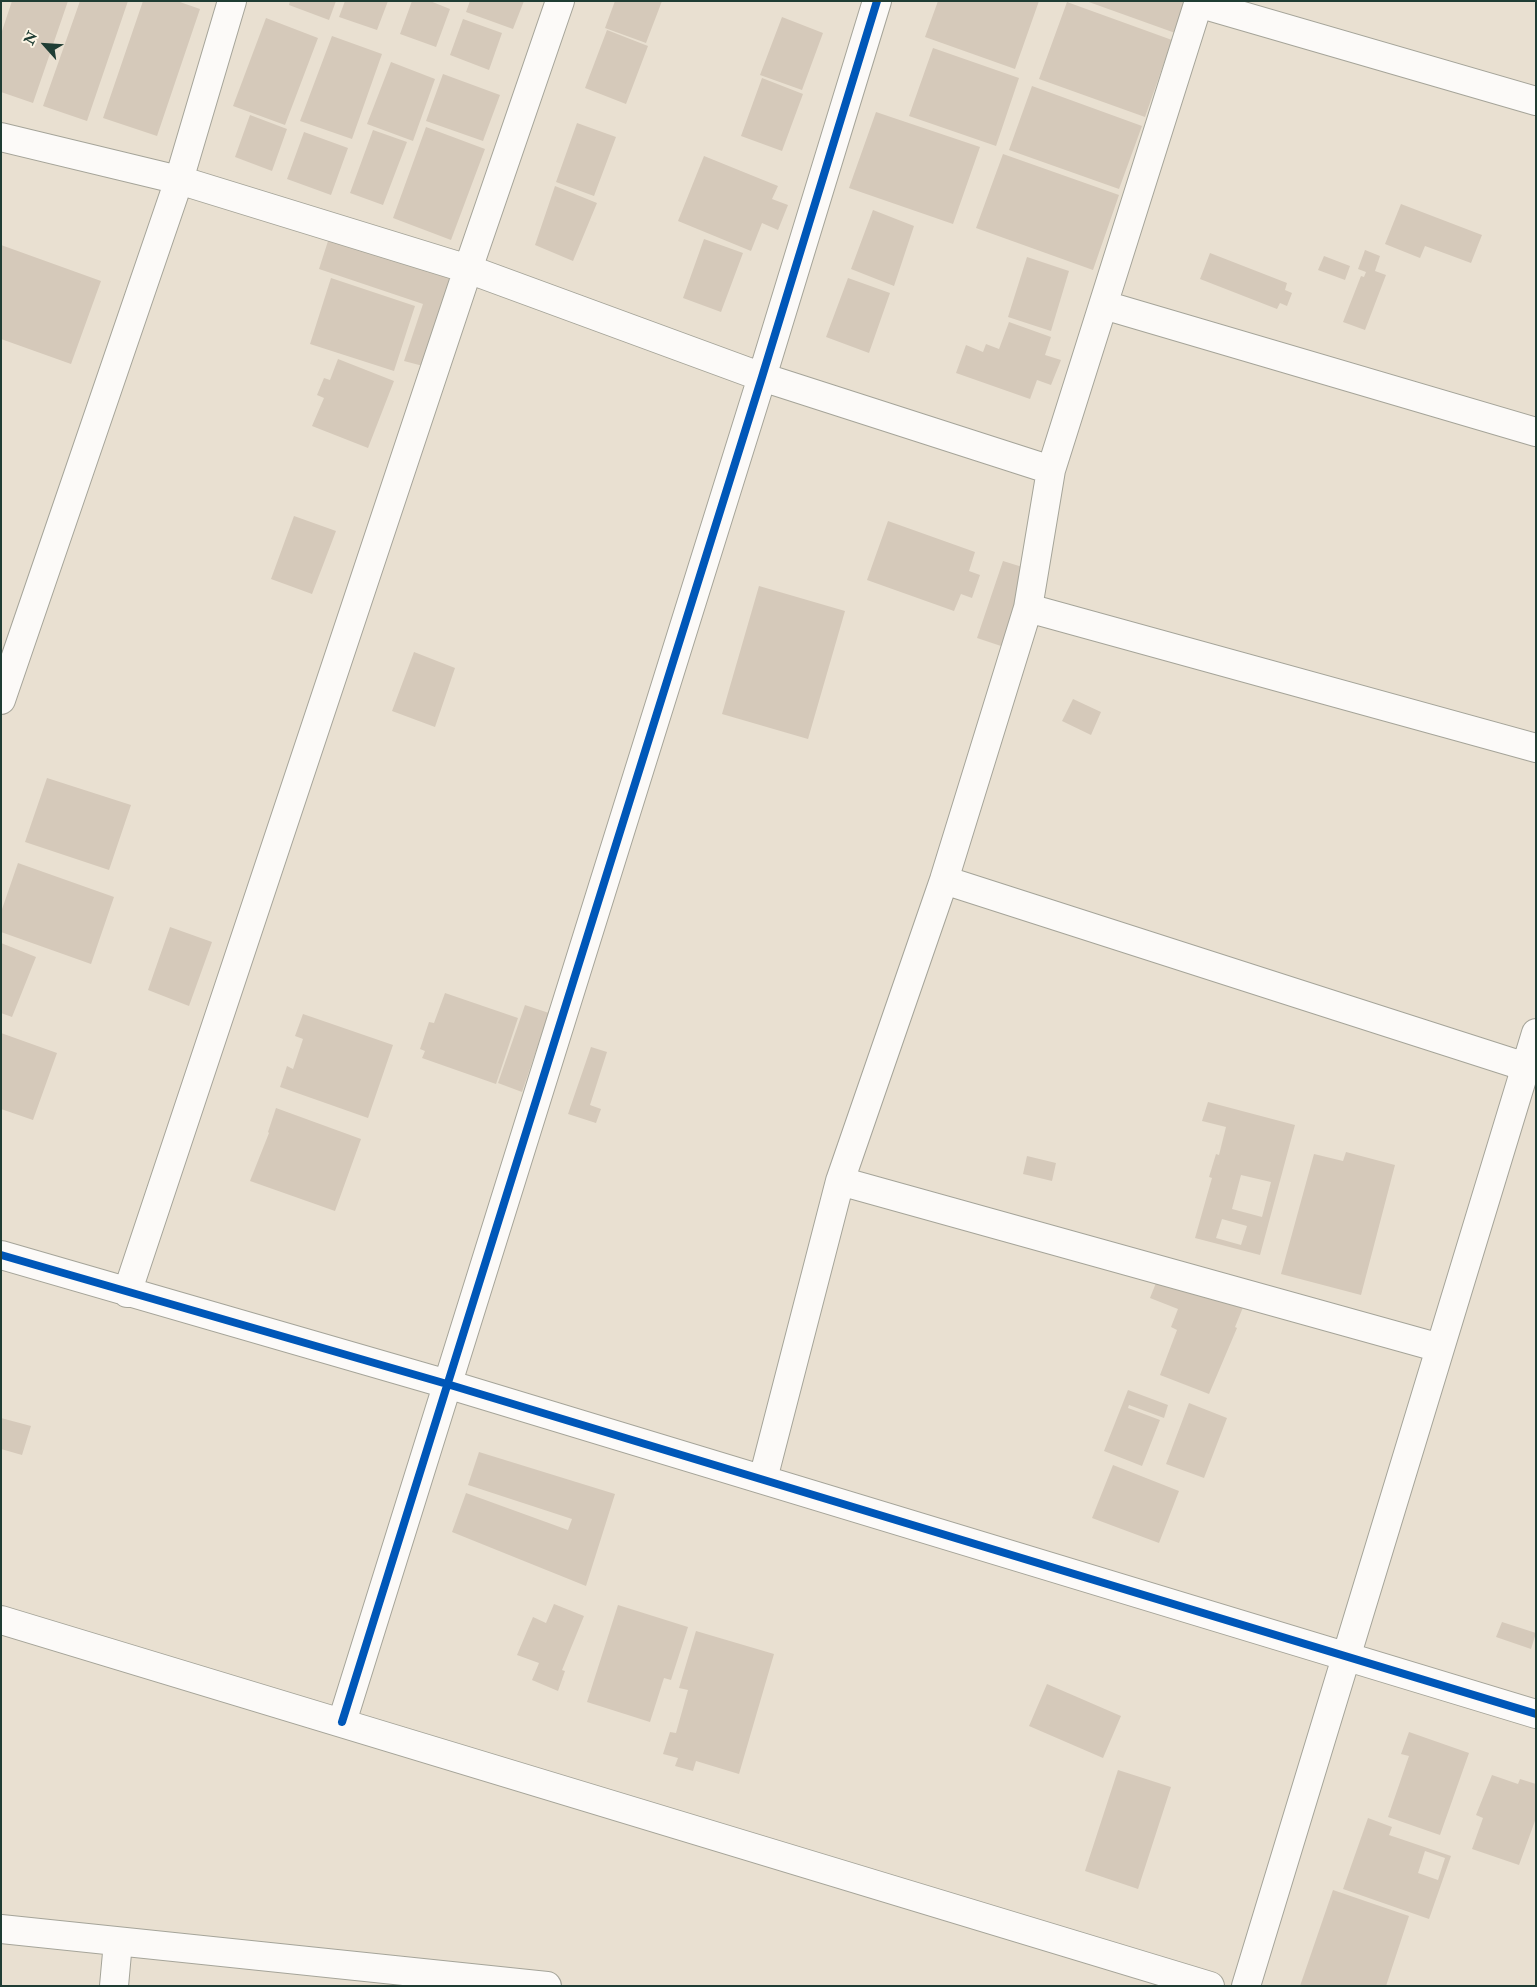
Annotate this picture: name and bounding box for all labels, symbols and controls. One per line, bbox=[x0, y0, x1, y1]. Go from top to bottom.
north arrow bbox=[20, 20, 70, 70]
text: N bbox=[21, 29, 41, 48]

